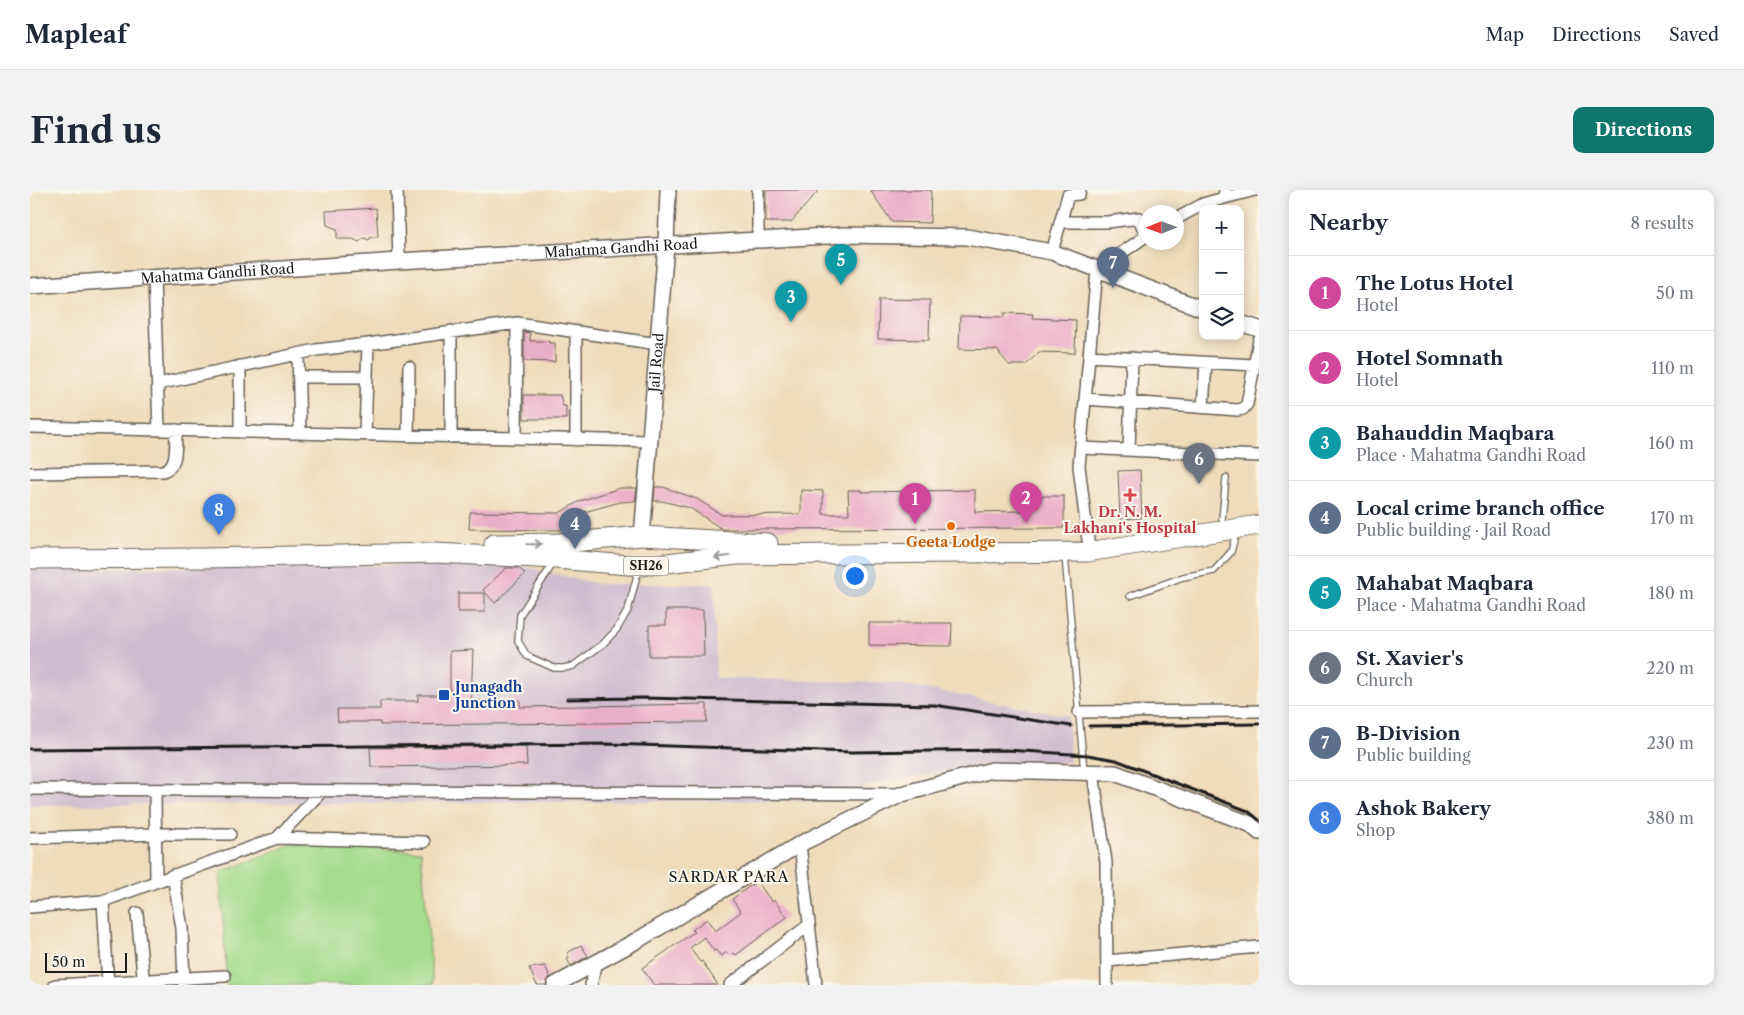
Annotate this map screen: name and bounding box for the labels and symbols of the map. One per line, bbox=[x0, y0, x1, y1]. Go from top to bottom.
north arrow bbox=[1139, 205, 1184, 250]
street label: Mahatma Gandhi Road bbox=[543, 235, 699, 262]
pin: 5 bbox=[825, 244, 857, 285]
pin: 7 bbox=[1097, 247, 1129, 288]
street label: Mahatma Gandhi Road bbox=[140, 259, 295, 287]
pin: 3 bbox=[775, 281, 807, 322]
street label: Jail Road bbox=[645, 332, 668, 395]
pin: 6 bbox=[1183, 443, 1215, 484]
pin: 2 bbox=[1010, 482, 1042, 523]
pin: 1 bbox=[899, 483, 931, 524]
marker: Dr. N. M. Lakhani's Hospital bbox=[1123, 488, 1137, 502]
pin: 8 bbox=[203, 494, 235, 535]
place label: Dr. N. M. Lakhani's Hospital bbox=[1063, 503, 1197, 537]
pin: 4 bbox=[559, 508, 591, 549]
marker: Geeta Lodge bbox=[945, 520, 957, 532]
place label: Geeta Lodge bbox=[906, 533, 996, 551]
one-way arrow bbox=[525, 539, 541, 548]
one-way arrow bbox=[715, 552, 731, 562]
road number: SH26 bbox=[624, 556, 668, 576]
your location bbox=[842, 563, 868, 589]
place label: Junagadh Junction bbox=[452, 678, 523, 712]
marker: Junagadh Junction bbox=[437, 688, 451, 702]
district label: SARDAR PARA bbox=[668, 867, 790, 886]
scale bar bbox=[45, 950, 128, 973]

